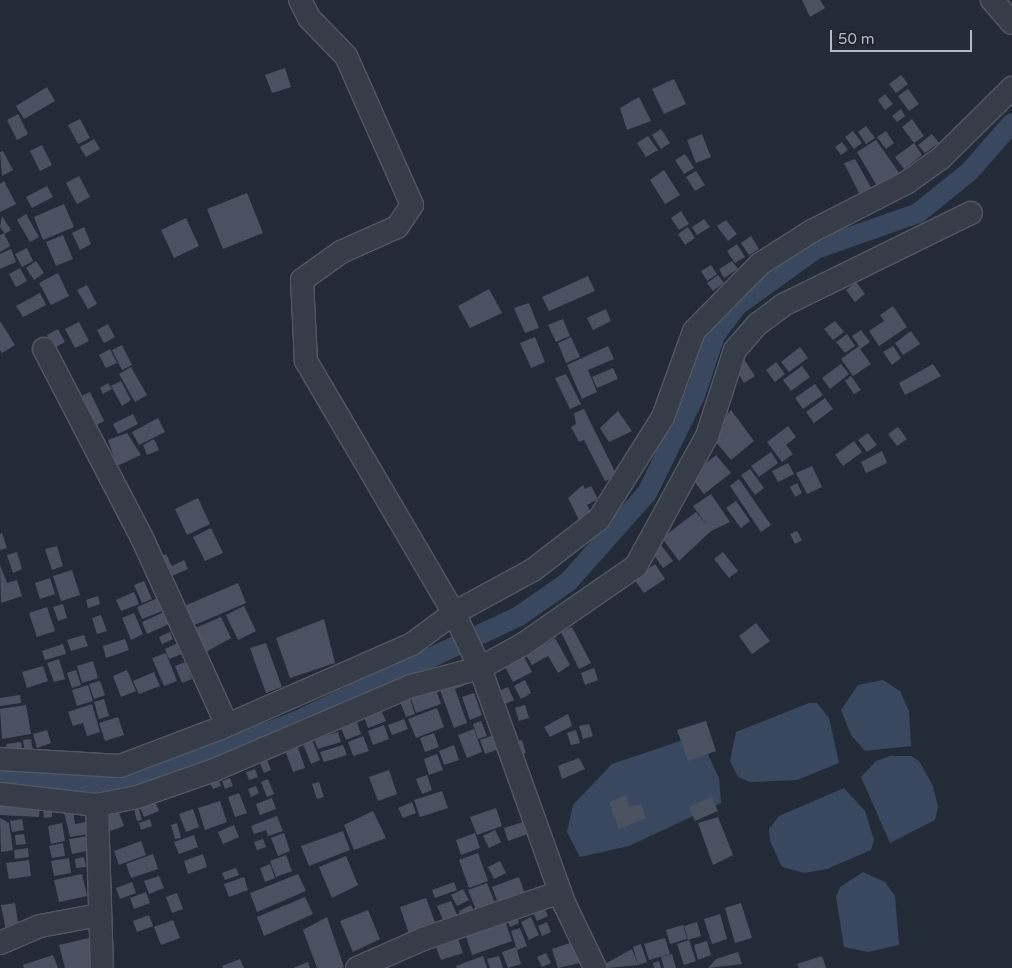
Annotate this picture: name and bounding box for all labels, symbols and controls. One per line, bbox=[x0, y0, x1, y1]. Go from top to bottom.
scale bar bbox=[832, 20, 974, 52]
text: 50 m bbox=[838, 30, 875, 48]

